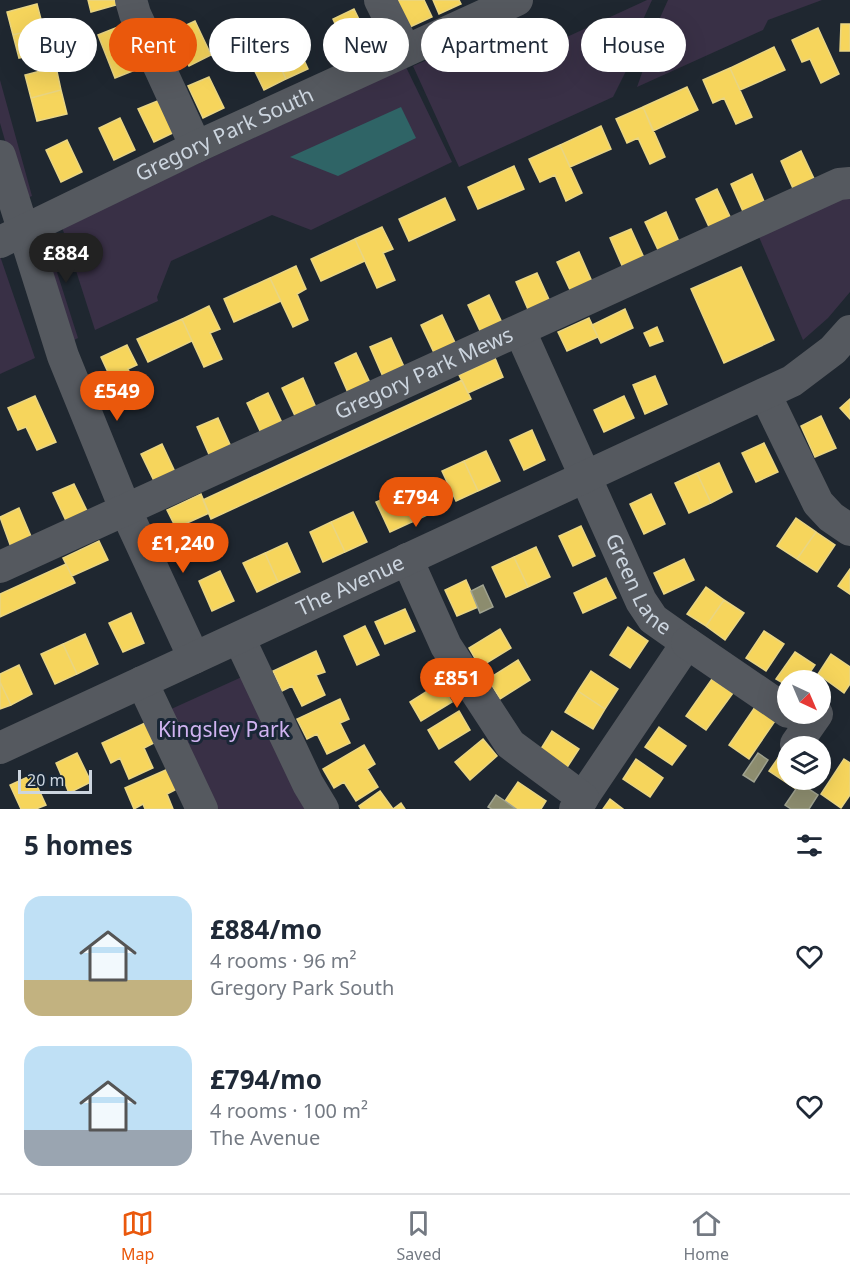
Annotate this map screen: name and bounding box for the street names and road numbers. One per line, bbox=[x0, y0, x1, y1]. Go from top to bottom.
street label: Gregory Park South bbox=[130, 80, 318, 187]
street label: Gregory Park Mews bbox=[330, 320, 517, 425]
street label: Green Lane bbox=[599, 529, 677, 641]
street label: The Avenue bbox=[291, 548, 408, 622]

